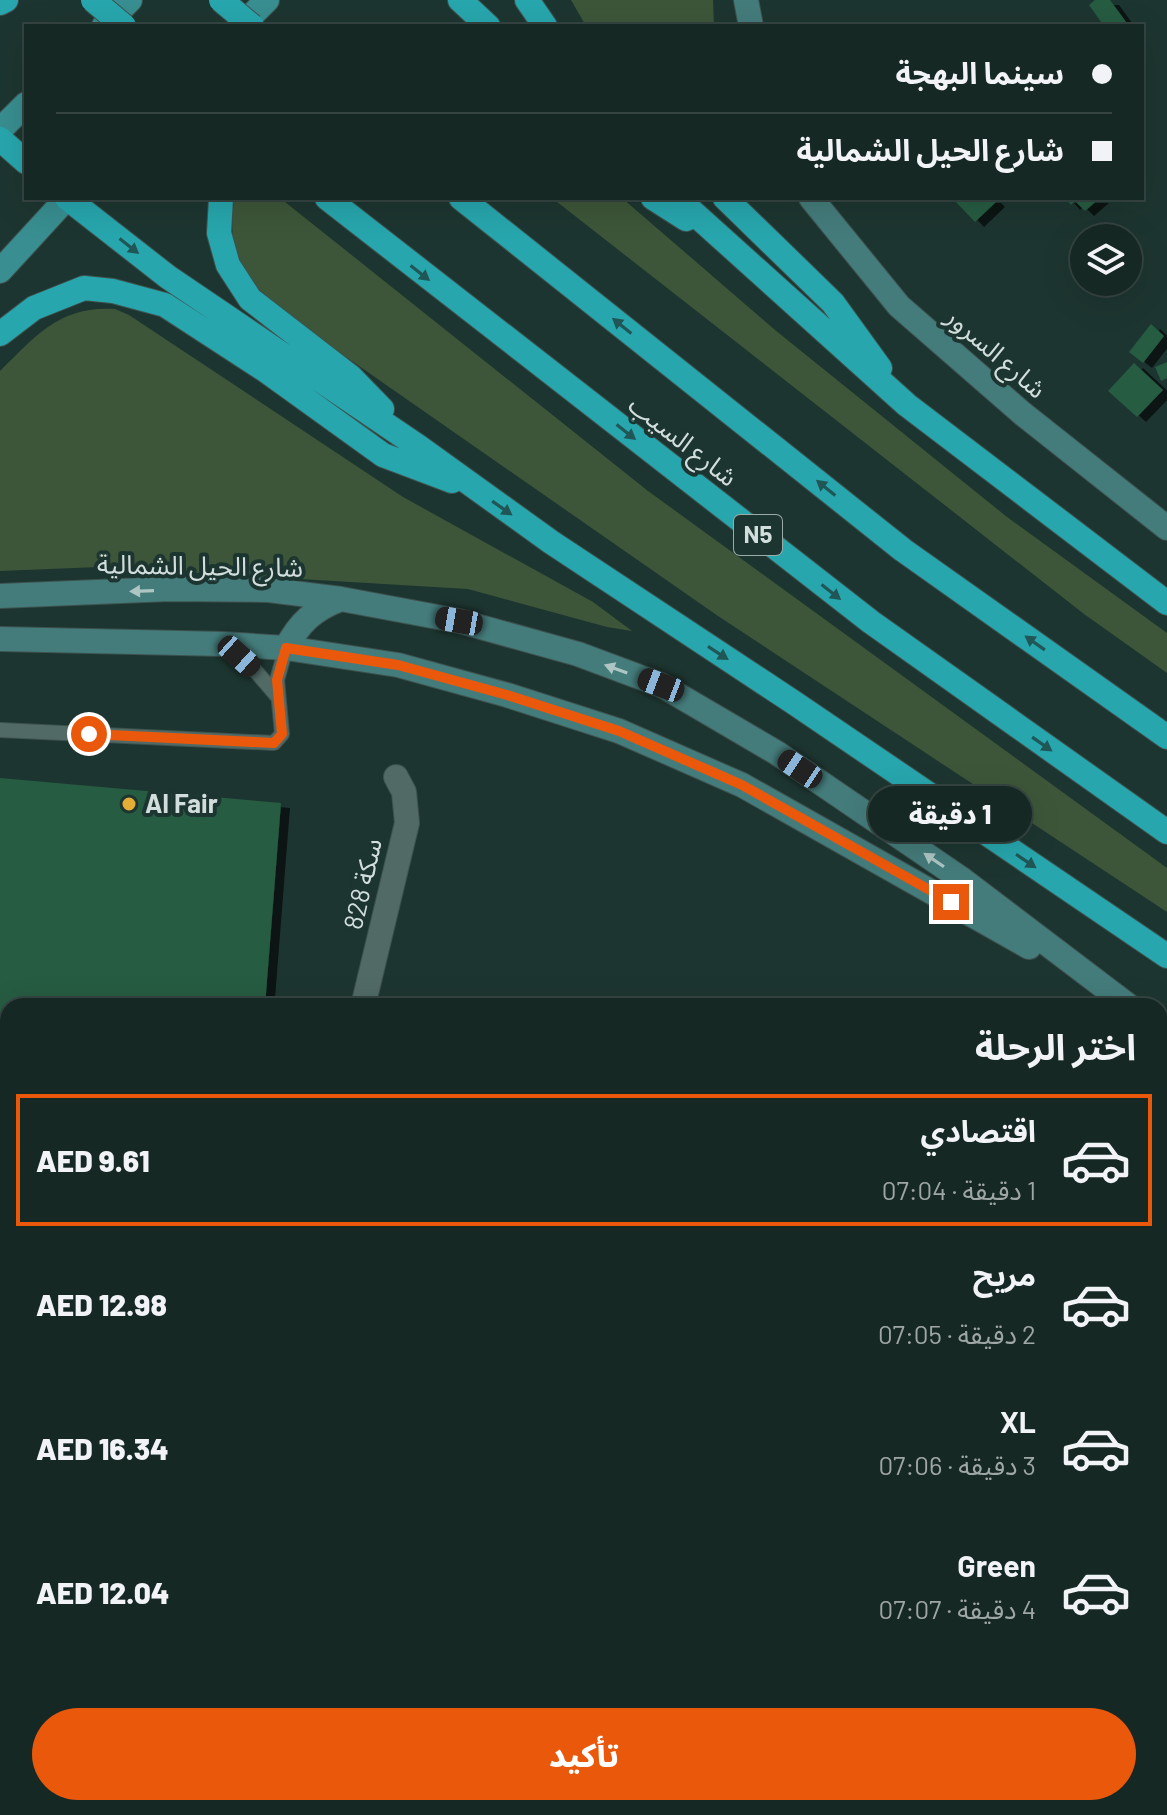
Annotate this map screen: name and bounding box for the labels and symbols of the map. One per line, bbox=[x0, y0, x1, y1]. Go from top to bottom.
one-way arrow bbox=[119, 237, 139, 254]
one-way arrow bbox=[410, 264, 431, 280]
street label: شارع السرور bbox=[937, 299, 1053, 407]
one-way arrow bbox=[612, 318, 633, 335]
street label: شارع السيب bbox=[620, 388, 744, 496]
one-way arrow bbox=[616, 424, 636, 440]
one-way arrow bbox=[816, 481, 836, 497]
one-way arrow bbox=[491, 500, 512, 515]
road number: N5 bbox=[734, 515, 782, 555]
street label: شارع الحيل الشمالية bbox=[97, 547, 303, 587]
one-way arrow bbox=[821, 583, 841, 599]
one-way arrow bbox=[129, 584, 154, 597]
car bbox=[433, 605, 485, 637]
car bbox=[213, 631, 265, 681]
one-way arrow bbox=[1024, 636, 1045, 651]
one-way arrow bbox=[707, 645, 728, 660]
one-way arrow bbox=[604, 662, 628, 674]
car bbox=[634, 665, 688, 705]
route start bbox=[71, 716, 107, 752]
one-way arrow bbox=[1031, 736, 1053, 752]
car bbox=[773, 746, 827, 792]
callout: 1 دقيقة bbox=[869, 786, 1033, 842]
place label: Al Fair bbox=[145, 787, 218, 818]
marker: Al Fair bbox=[120, 795, 138, 813]
street label: سكة 828 bbox=[336, 835, 387, 932]
one-way arrow bbox=[923, 853, 944, 868]
one-way arrow bbox=[1016, 853, 1037, 868]
route end bbox=[933, 884, 969, 920]

